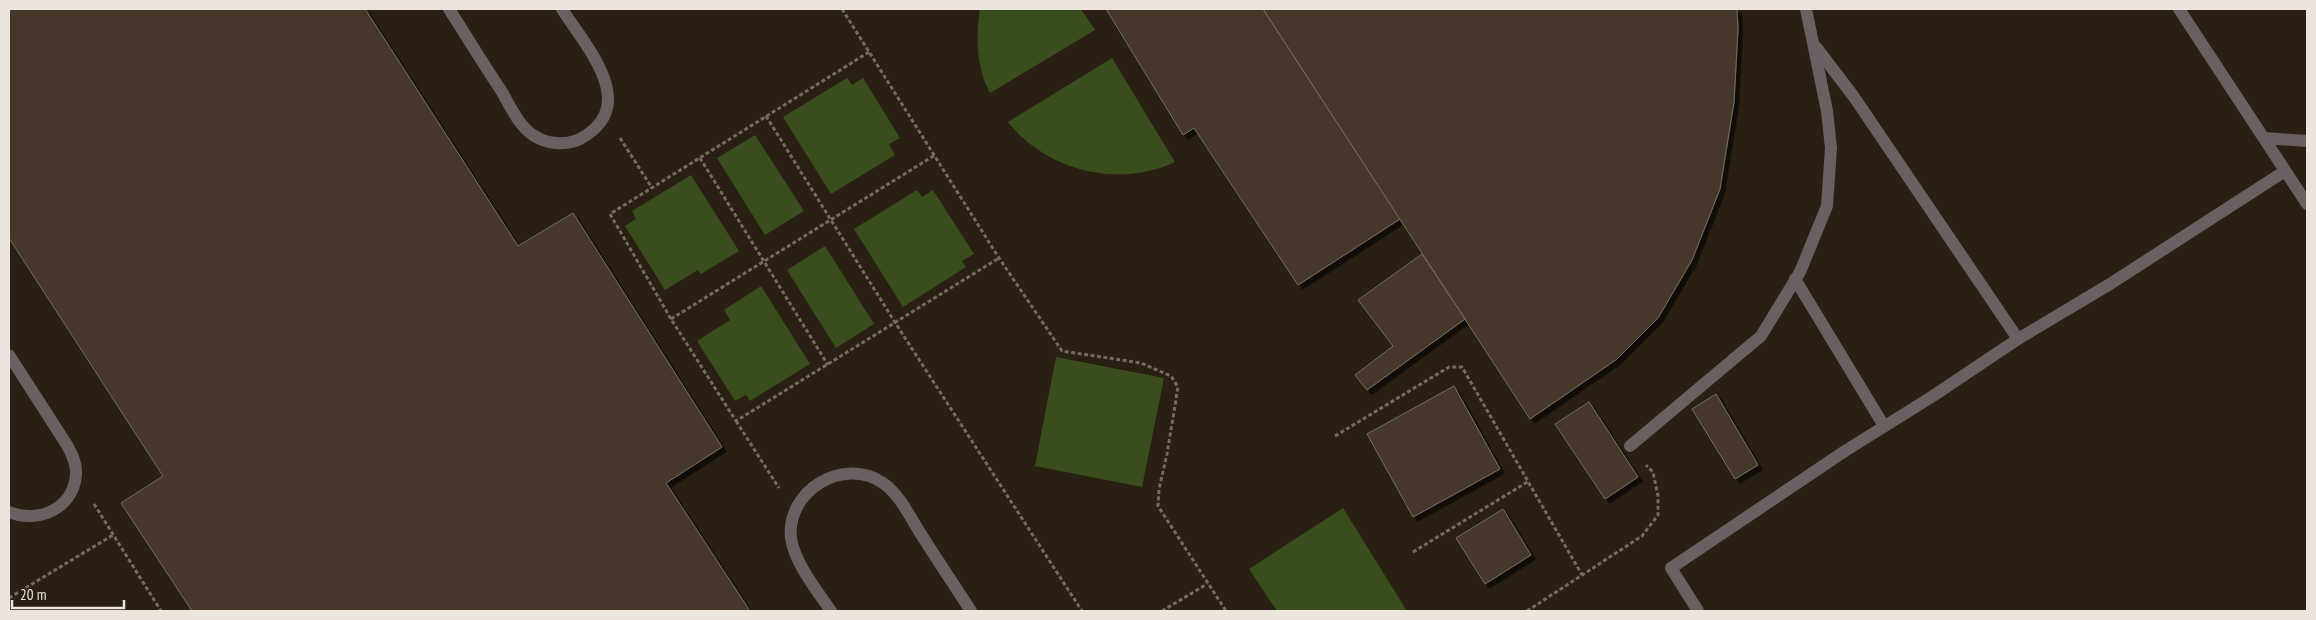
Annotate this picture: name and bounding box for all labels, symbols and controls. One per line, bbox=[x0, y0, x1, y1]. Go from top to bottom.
scale bar bbox=[12, 578, 125, 610]
text: 20 m bbox=[20, 585, 46, 604]

